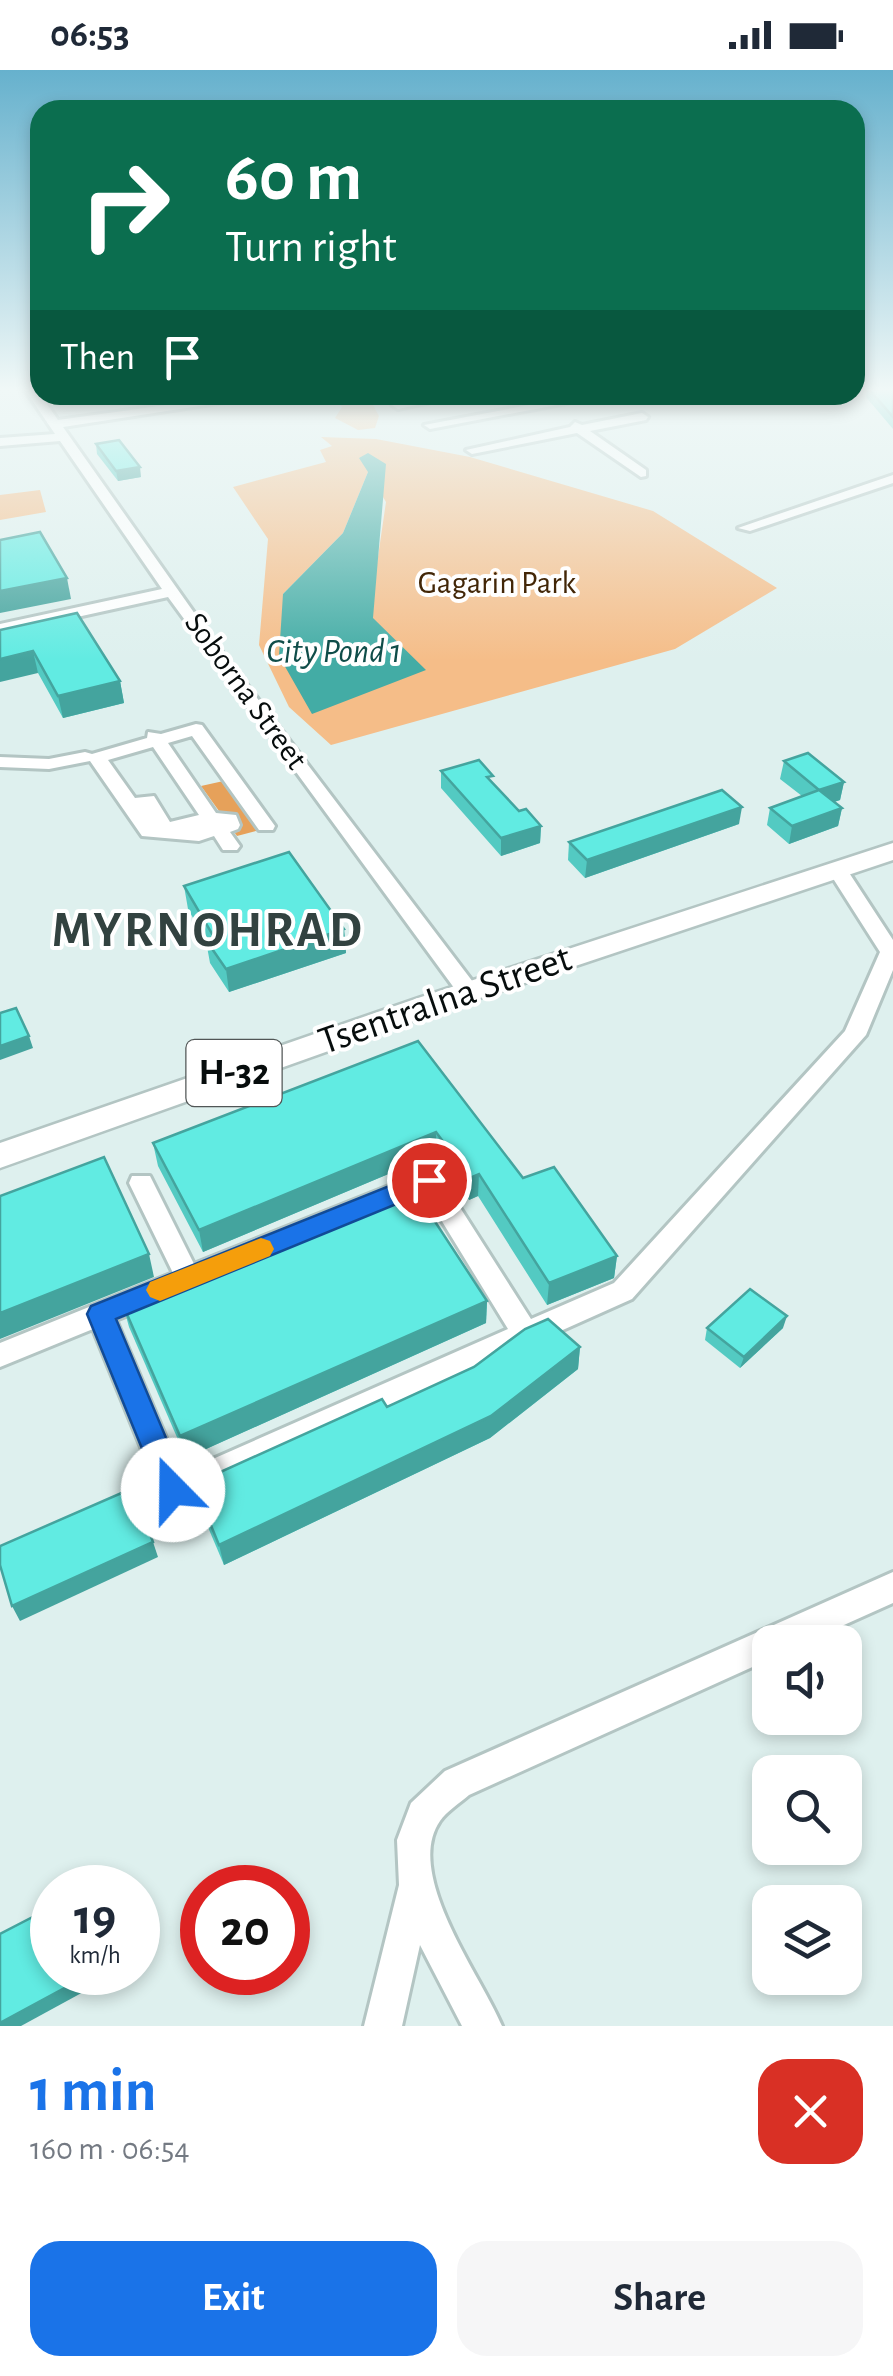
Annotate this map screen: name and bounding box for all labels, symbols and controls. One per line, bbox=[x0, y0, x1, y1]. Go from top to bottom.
text: 06:53 bbox=[50, 16, 130, 54]
icon: right bbox=[60, 140, 190, 270]
text: 60 m bbox=[225, 143, 362, 213]
text: Turn right bbox=[225, 225, 397, 270]
icon: arrive bbox=[155, 330, 210, 385]
text: Then bbox=[60, 339, 135, 377]
park label: Gagarin Park bbox=[418, 567, 577, 599]
street label: Soborna Street bbox=[179, 607, 313, 775]
water label: City Pond 1 bbox=[266, 634, 402, 669]
district label: MYRNOHRAD bbox=[52, 906, 364, 956]
street label: Tsentralna Street bbox=[314, 938, 577, 1062]
road number: Н-32 bbox=[186, 1040, 282, 1106]
pin bbox=[387, 1138, 472, 1223]
icon: arrive bbox=[402, 1153, 457, 1208]
position arrow bbox=[121, 1438, 225, 1542]
map controls bbox=[752, 1625, 862, 1995]
button: sound bbox=[752, 1625, 862, 1735]
button: search bbox=[752, 1755, 862, 1865]
speed limit sign: 20 bbox=[180, 1865, 310, 1995]
button: layers bbox=[752, 1885, 862, 1995]
text: 19 bbox=[74, 1893, 116, 1943]
text: km/h bbox=[69, 1943, 121, 1968]
button: close bbox=[758, 2059, 863, 2164]
text: 1 min bbox=[30, 2062, 156, 2122]
text: 160 m · 06:54 bbox=[30, 2133, 190, 2165]
button: Exit bbox=[30, 2241, 437, 2356]
button: Share bbox=[457, 2241, 863, 2356]

